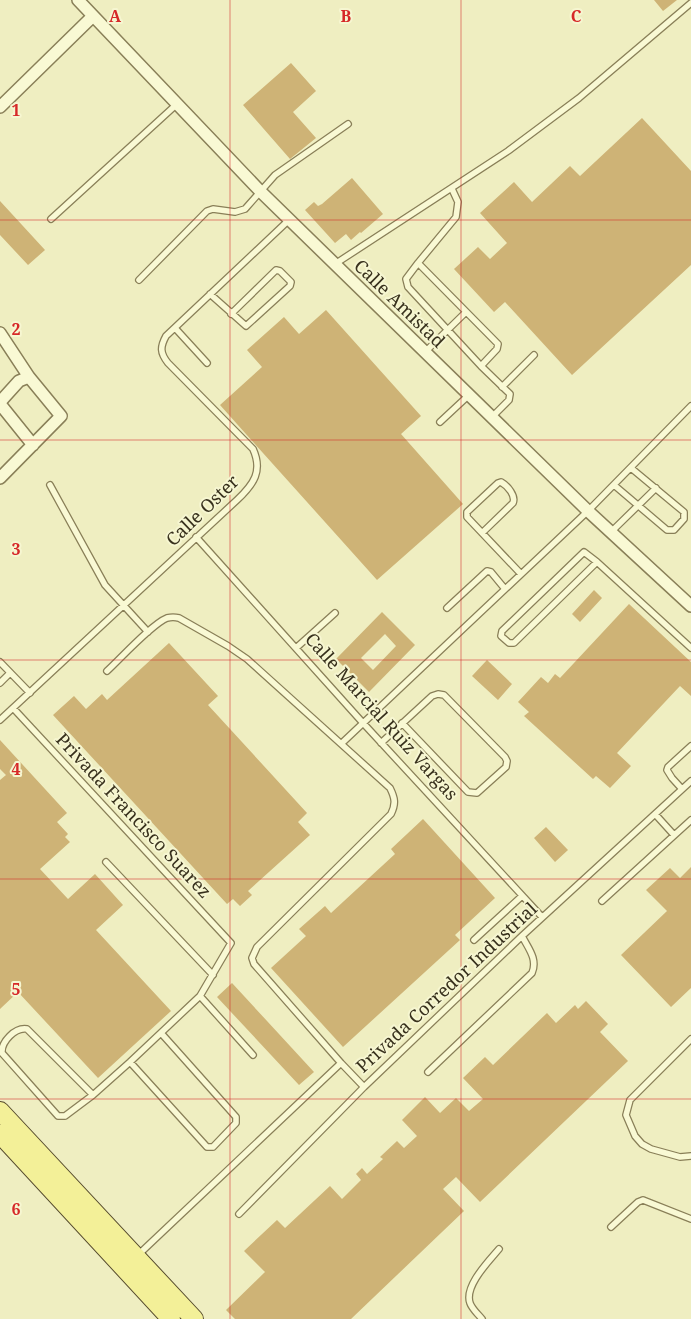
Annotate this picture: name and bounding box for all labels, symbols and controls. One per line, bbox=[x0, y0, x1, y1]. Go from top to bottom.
text: A bbox=[109, 5, 122, 27]
text: B bbox=[341, 5, 352, 27]
text: C bbox=[571, 5, 582, 27]
text: 1 bbox=[11, 99, 21, 121]
street label: Calle Amistad bbox=[349, 253, 451, 353]
text: 2 bbox=[11, 318, 21, 340]
street label: Calle Oster bbox=[160, 469, 244, 551]
text: 3 bbox=[11, 538, 21, 560]
street label: Calle Marcial Ruiz Vargas bbox=[300, 627, 464, 805]
street label: Privada Francisco Suarez bbox=[51, 727, 217, 903]
text: 4 bbox=[11, 758, 21, 780]
street label: Privada Corredor Industrial bbox=[350, 896, 542, 1077]
text: 5 bbox=[11, 978, 21, 1000]
text: 6 bbox=[11, 1198, 21, 1220]

